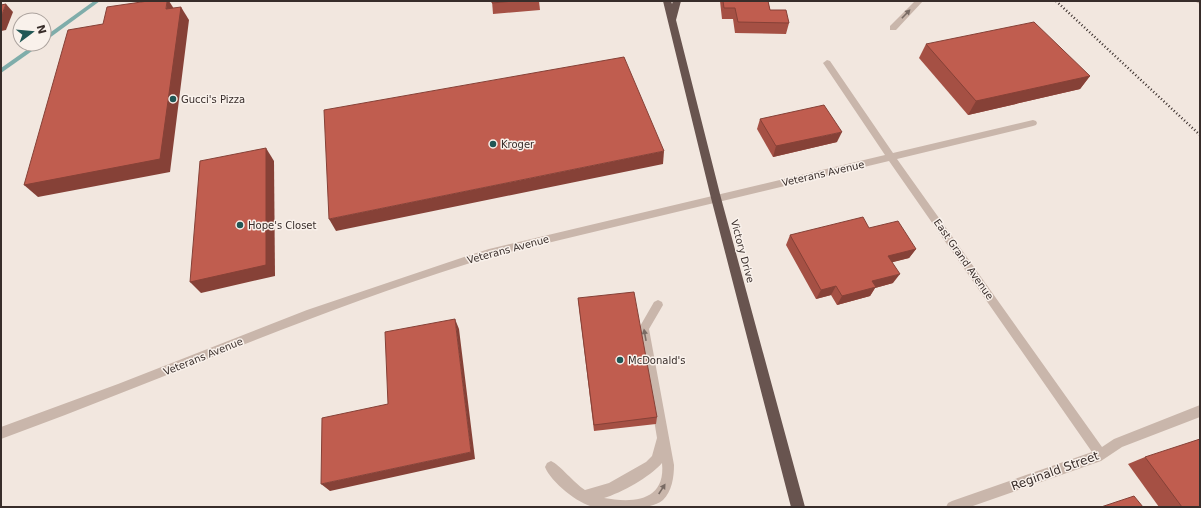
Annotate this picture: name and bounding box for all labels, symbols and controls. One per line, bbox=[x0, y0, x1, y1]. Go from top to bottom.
one-way arrow bbox=[901, 9, 911, 19]
north arrow bbox=[12, 12, 52, 52]
text: N bbox=[34, 23, 49, 36]
marker: Gucci's Pizza bbox=[168, 94, 178, 104]
place label: Gucci's Pizza bbox=[181, 94, 245, 105]
marker: Kroger bbox=[488, 139, 498, 149]
place label: Kroger bbox=[501, 139, 535, 150]
street label: Veterans Avenue bbox=[781, 159, 865, 188]
street label: East Grand Avenue bbox=[932, 217, 996, 302]
street label: Victory Drive bbox=[729, 218, 756, 284]
marker: Hope's Closet bbox=[235, 220, 245, 230]
place label: Hope's Closet bbox=[248, 220, 317, 231]
street label: Veterans Avenue bbox=[466, 233, 550, 266]
one-way arrow bbox=[642, 329, 648, 341]
street label: Veterans Avenue bbox=[162, 336, 244, 377]
marker: McDonald's bbox=[615, 355, 625, 365]
place label: McDonald's bbox=[628, 355, 686, 366]
street label: Reginald Street bbox=[1009, 449, 1101, 493]
one-way arrow bbox=[658, 484, 666, 495]

